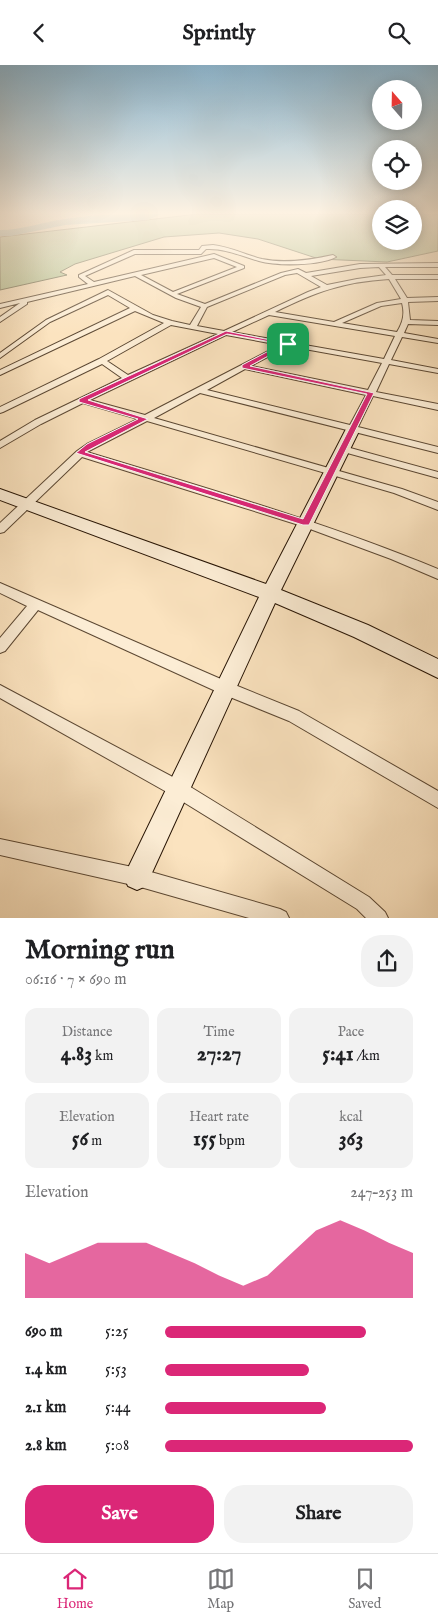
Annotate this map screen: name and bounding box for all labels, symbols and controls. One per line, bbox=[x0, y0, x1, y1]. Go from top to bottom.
icon: back bbox=[25, 19, 53, 47]
text: Sprintly bbox=[183, 19, 255, 47]
icon: search bbox=[385, 19, 413, 47]
north arrow bbox=[372, 80, 422, 130]
map controls bbox=[372, 80, 422, 250]
button: locate bbox=[372, 140, 422, 190]
button: layers bbox=[372, 200, 422, 250]
pin bbox=[267, 323, 309, 365]
icon: arrive bbox=[274, 330, 302, 358]
text: Morning run bbox=[25, 933, 175, 968]
button: share bbox=[361, 935, 413, 987]
text: 06:16 · 7 × 690 m bbox=[25, 970, 127, 990]
text: Distance bbox=[62, 1023, 112, 1041]
text: Time bbox=[203, 1023, 235, 1041]
text: Pace bbox=[338, 1023, 364, 1041]
text: 4.83 bbox=[61, 1041, 92, 1068]
text: 27:27 bbox=[197, 1041, 241, 1068]
text: 5:41 bbox=[322, 1041, 354, 1068]
text: km bbox=[92, 1047, 113, 1065]
text: /km bbox=[354, 1047, 380, 1065]
text: Elevation bbox=[59, 1108, 115, 1126]
text: Heart rate bbox=[189, 1108, 249, 1126]
text: kcal bbox=[339, 1108, 363, 1126]
text: 56 bbox=[72, 1126, 88, 1153]
text: 155 bbox=[193, 1126, 216, 1153]
text: 363 bbox=[339, 1126, 363, 1153]
text: m bbox=[88, 1132, 102, 1150]
text: bpm bbox=[216, 1132, 245, 1150]
text: Elevation bbox=[25, 1183, 88, 1203]
text: 247–253 m bbox=[350, 1183, 413, 1203]
text: 690 m bbox=[25, 1322, 62, 1342]
text: 5:25 bbox=[105, 1322, 128, 1342]
text: 1.4 km bbox=[25, 1360, 67, 1380]
text: 5:53 bbox=[105, 1360, 127, 1380]
text: 2.1 km bbox=[25, 1398, 66, 1418]
text: 5:44 bbox=[105, 1398, 131, 1418]
text: 2.8 km bbox=[25, 1436, 67, 1456]
text: 5:08 bbox=[105, 1436, 129, 1456]
button: Save bbox=[25, 1485, 214, 1543]
button: Share bbox=[224, 1485, 413, 1543]
tab: Home bbox=[57, 1565, 93, 1613]
tab: Map bbox=[207, 1565, 235, 1613]
tab: Saved bbox=[348, 1565, 381, 1613]

